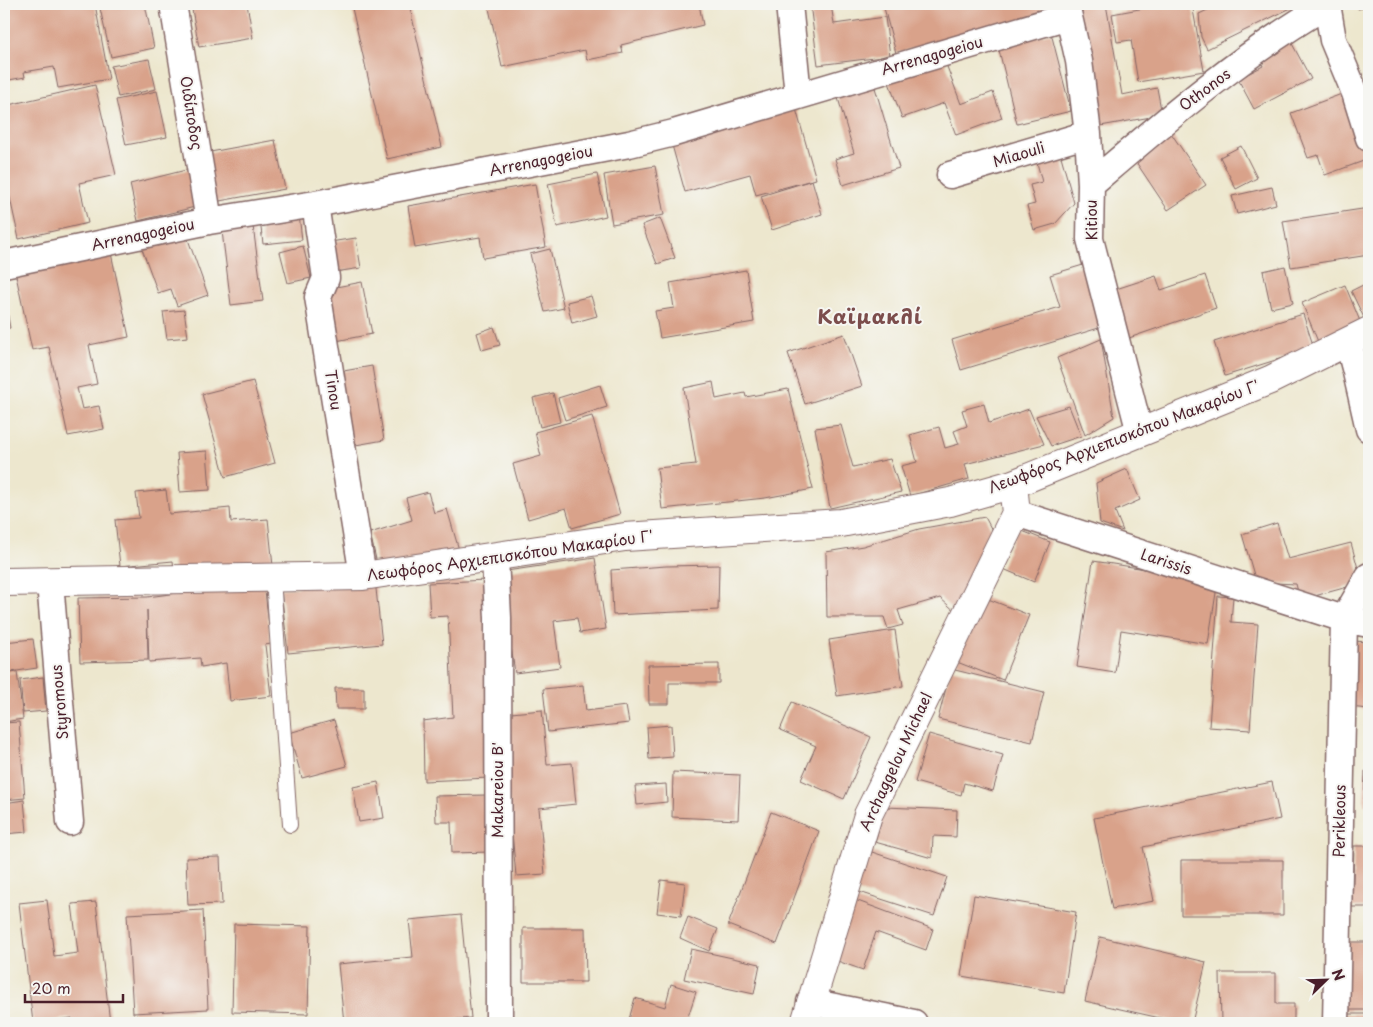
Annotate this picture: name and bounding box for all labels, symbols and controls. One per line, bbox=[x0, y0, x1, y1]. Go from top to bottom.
street label: Arrenagogeiou bbox=[878, 29, 985, 80]
street label: Othonos bbox=[1173, 62, 1235, 116]
street label: Οιδίποδος bbox=[175, 74, 210, 152]
street label: Miaouli bbox=[990, 135, 1047, 172]
street label: Arrenagogeiou bbox=[487, 138, 594, 181]
street label: Kitiou bbox=[1079, 199, 1102, 241]
street label: Arrenagogeiou bbox=[89, 211, 196, 256]
district label: Καϊμακλί bbox=[817, 301, 923, 331]
street label: Tinou bbox=[320, 368, 349, 412]
street label: Λεωφόρος Αρχιεπισκόπου Μακαρίου Γ' bbox=[985, 373, 1262, 498]
street label: Λεωφόρος Αρχιεπισκόπου Μακαρίου Γ' bbox=[365, 523, 654, 586]
street label: Larissis bbox=[1138, 542, 1195, 580]
street label: Styromous bbox=[44, 663, 73, 741]
street label: Archaggelou Michael bbox=[852, 688, 937, 834]
street label: Makareiou B' bbox=[485, 742, 508, 838]
street label: Perikleous bbox=[1326, 784, 1351, 858]
north arrow bbox=[1300, 954, 1350, 1004]
text: N bbox=[1327, 966, 1350, 984]
scale bar bbox=[25, 972, 122, 1004]
text: 20 m bbox=[32, 976, 71, 999]

